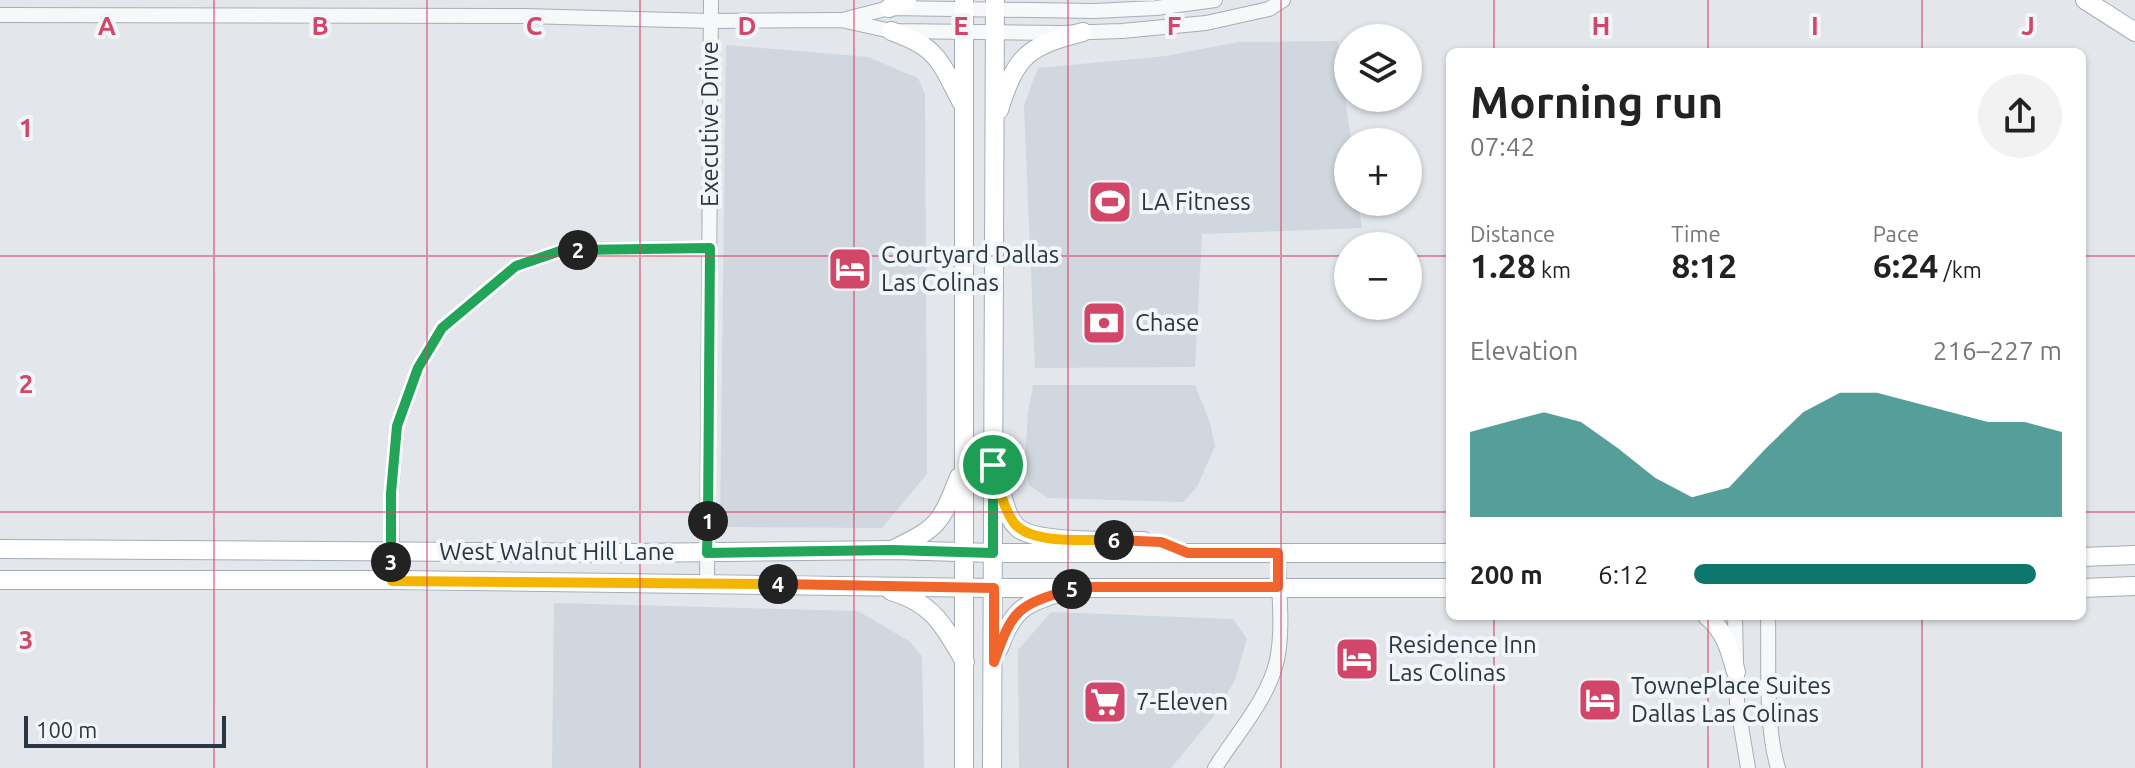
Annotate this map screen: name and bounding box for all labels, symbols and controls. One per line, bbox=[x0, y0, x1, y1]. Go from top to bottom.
text: A bbox=[98, 11, 117, 40]
text: B bbox=[311, 11, 329, 40]
text: C bbox=[526, 11, 543, 40]
text: D bbox=[738, 11, 756, 40]
text: E bbox=[953, 11, 969, 40]
text: F bbox=[1167, 11, 1181, 40]
text: H bbox=[1592, 11, 1610, 40]
text: I bbox=[1811, 11, 1819, 40]
text: J bbox=[2021, 11, 2035, 40]
map controls bbox=[1334, 24, 1422, 320]
button: layers bbox=[1334, 24, 1422, 112]
street label: Executive Drive bbox=[696, 41, 723, 207]
button: share bbox=[1978, 74, 2062, 158]
text: Morning run bbox=[1470, 77, 1723, 126]
text: 1 bbox=[19, 113, 33, 142]
button: + bbox=[1334, 128, 1422, 216]
text: 07:42 bbox=[1470, 132, 1535, 161]
sports icon: LA Fitness bbox=[1086, 178, 1134, 226]
place label: LA Fitness bbox=[1141, 188, 1251, 215]
text: Distance bbox=[1470, 221, 1555, 246]
text: Time bbox=[1671, 221, 1721, 246]
text: Pace bbox=[1873, 221, 1919, 246]
pin: 2 bbox=[558, 230, 598, 270]
button: − bbox=[1334, 232, 1422, 320]
text: 2 bbox=[572, 237, 584, 262]
place label: Courtyard Dallas Las Colinas bbox=[881, 241, 1059, 296]
hotel icon: Courtyard Dallas Las Colinas bbox=[826, 245, 874, 293]
text: 1.28 bbox=[1470, 246, 1536, 284]
text: 8:12 bbox=[1671, 246, 1737, 284]
text: 6:24 bbox=[1873, 246, 1939, 284]
text: km bbox=[1536, 257, 1571, 282]
text: /km bbox=[1939, 257, 1982, 282]
bank icon: Chase bbox=[1080, 299, 1128, 347]
place label: Chase bbox=[1135, 309, 1199, 336]
text: Elevation bbox=[1470, 336, 1578, 365]
text: 216–227 m bbox=[1933, 336, 2062, 365]
text: 2 bbox=[19, 369, 33, 398]
pin bbox=[959, 431, 1027, 499]
icon: arrive bbox=[971, 443, 1015, 487]
pin: 1 bbox=[688, 501, 728, 541]
text: 1 bbox=[702, 508, 714, 533]
pin: 6 bbox=[1094, 520, 1134, 560]
text: 6 bbox=[1108, 527, 1120, 552]
street label: West Walnut Hill Lane bbox=[439, 538, 675, 565]
pin: 3 bbox=[371, 542, 411, 582]
text: 3 bbox=[385, 549, 397, 574]
text: 200 m bbox=[1470, 560, 1543, 589]
text: 6:12 bbox=[1598, 560, 1648, 589]
pin: 4 bbox=[758, 564, 798, 604]
pin: 5 bbox=[1052, 569, 1092, 609]
text: 4 bbox=[772, 571, 784, 596]
text: 5 bbox=[1066, 576, 1078, 601]
text: 3 bbox=[19, 625, 33, 654]
place label: Residence Inn Las Colinas bbox=[1388, 631, 1537, 686]
hotel icon: Residence Inn Las Colinas bbox=[1333, 635, 1381, 683]
place label: TownePlace Suites Dallas Las Colinas bbox=[1631, 672, 1831, 727]
hotel icon: TownePlace Suites Dallas Las Colinas bbox=[1576, 676, 1624, 724]
supermarket icon: 7-Eleven bbox=[1081, 678, 1129, 726]
place label: 7-Eleven bbox=[1136, 688, 1228, 715]
scale bar bbox=[24, 712, 226, 748]
text: 100 m bbox=[36, 717, 97, 742]

